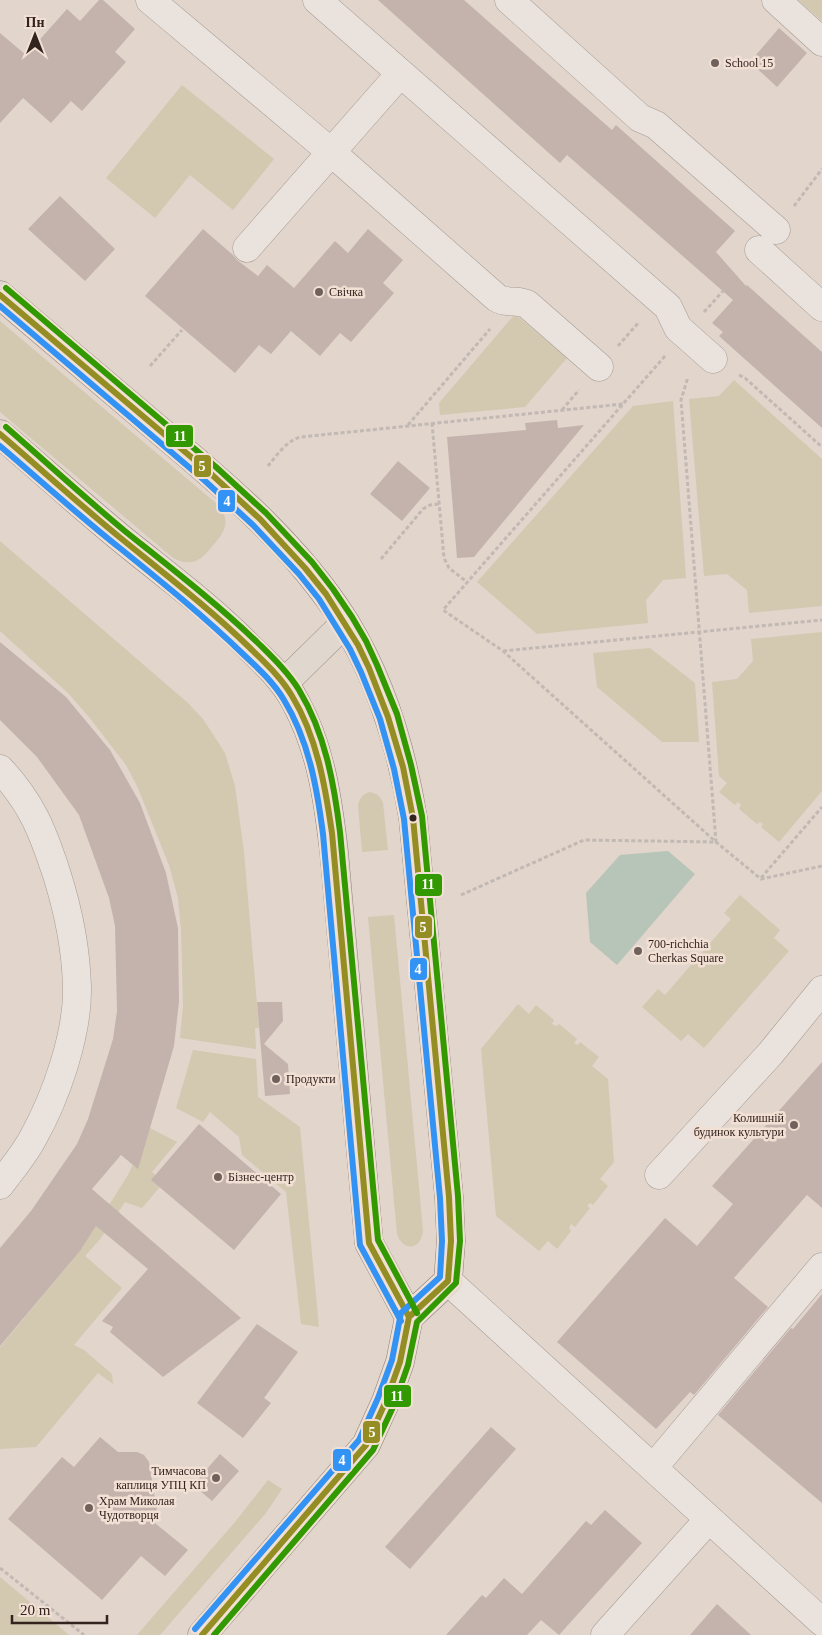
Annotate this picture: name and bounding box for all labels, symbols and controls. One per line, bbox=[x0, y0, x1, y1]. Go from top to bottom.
north arrow bbox=[10, 10, 60, 60]
text: Пн bbox=[26, 15, 44, 30]
place label: School 15 bbox=[725, 56, 773, 70]
marker: School 15 bbox=[709, 57, 721, 69]
place label: Свічка bbox=[329, 285, 364, 299]
marker: Свічка bbox=[313, 286, 325, 298]
line badge: 11 bbox=[165, 424, 194, 448]
text: 11 bbox=[173, 429, 187, 444]
line badge: 5 bbox=[193, 454, 212, 478]
text: 5 bbox=[199, 459, 206, 474]
line badge: 4 bbox=[217, 489, 236, 513]
text: 4 bbox=[224, 494, 231, 509]
unlabelled marker bbox=[408, 813, 418, 823]
line badge: 11 bbox=[414, 873, 443, 897]
text: 11 bbox=[421, 877, 435, 892]
line badge: 5 bbox=[414, 915, 433, 939]
text: 5 bbox=[420, 920, 427, 935]
place label: 700-richchia Cherkas Square bbox=[648, 937, 724, 965]
marker: 700-richchia Cherkas Square bbox=[632, 945, 644, 957]
line badge: 4 bbox=[409, 957, 428, 981]
text: 4 bbox=[415, 962, 422, 977]
place label: Продукти bbox=[286, 1072, 336, 1086]
marker: Продукти bbox=[270, 1073, 282, 1085]
place label: Колишній будинок культури bbox=[694, 1111, 785, 1139]
marker: Колишній будинок культури bbox=[788, 1119, 800, 1131]
place label: Бізнес-центр bbox=[228, 1170, 294, 1184]
marker: Бізнес-центр bbox=[212, 1171, 224, 1183]
line badge: 11 bbox=[383, 1384, 412, 1408]
text: 11 bbox=[390, 1389, 404, 1404]
line badge: 5 bbox=[362, 1420, 381, 1444]
text: 5 bbox=[369, 1425, 376, 1440]
line badge: 4 bbox=[332, 1448, 352, 1472]
text: 4 bbox=[339, 1453, 346, 1468]
place label: Тимчасова каплиця УПЦ КП bbox=[116, 1464, 207, 1492]
marker: Тимчасова каплиця УПЦ КП bbox=[210, 1472, 222, 1484]
place label: Храм Миколая Чудотворця bbox=[99, 1494, 175, 1522]
marker: Храм Миколая Чудотворця bbox=[83, 1502, 95, 1514]
scale bar bbox=[12, 1592, 108, 1624]
text: 20 m bbox=[20, 1602, 51, 1618]

